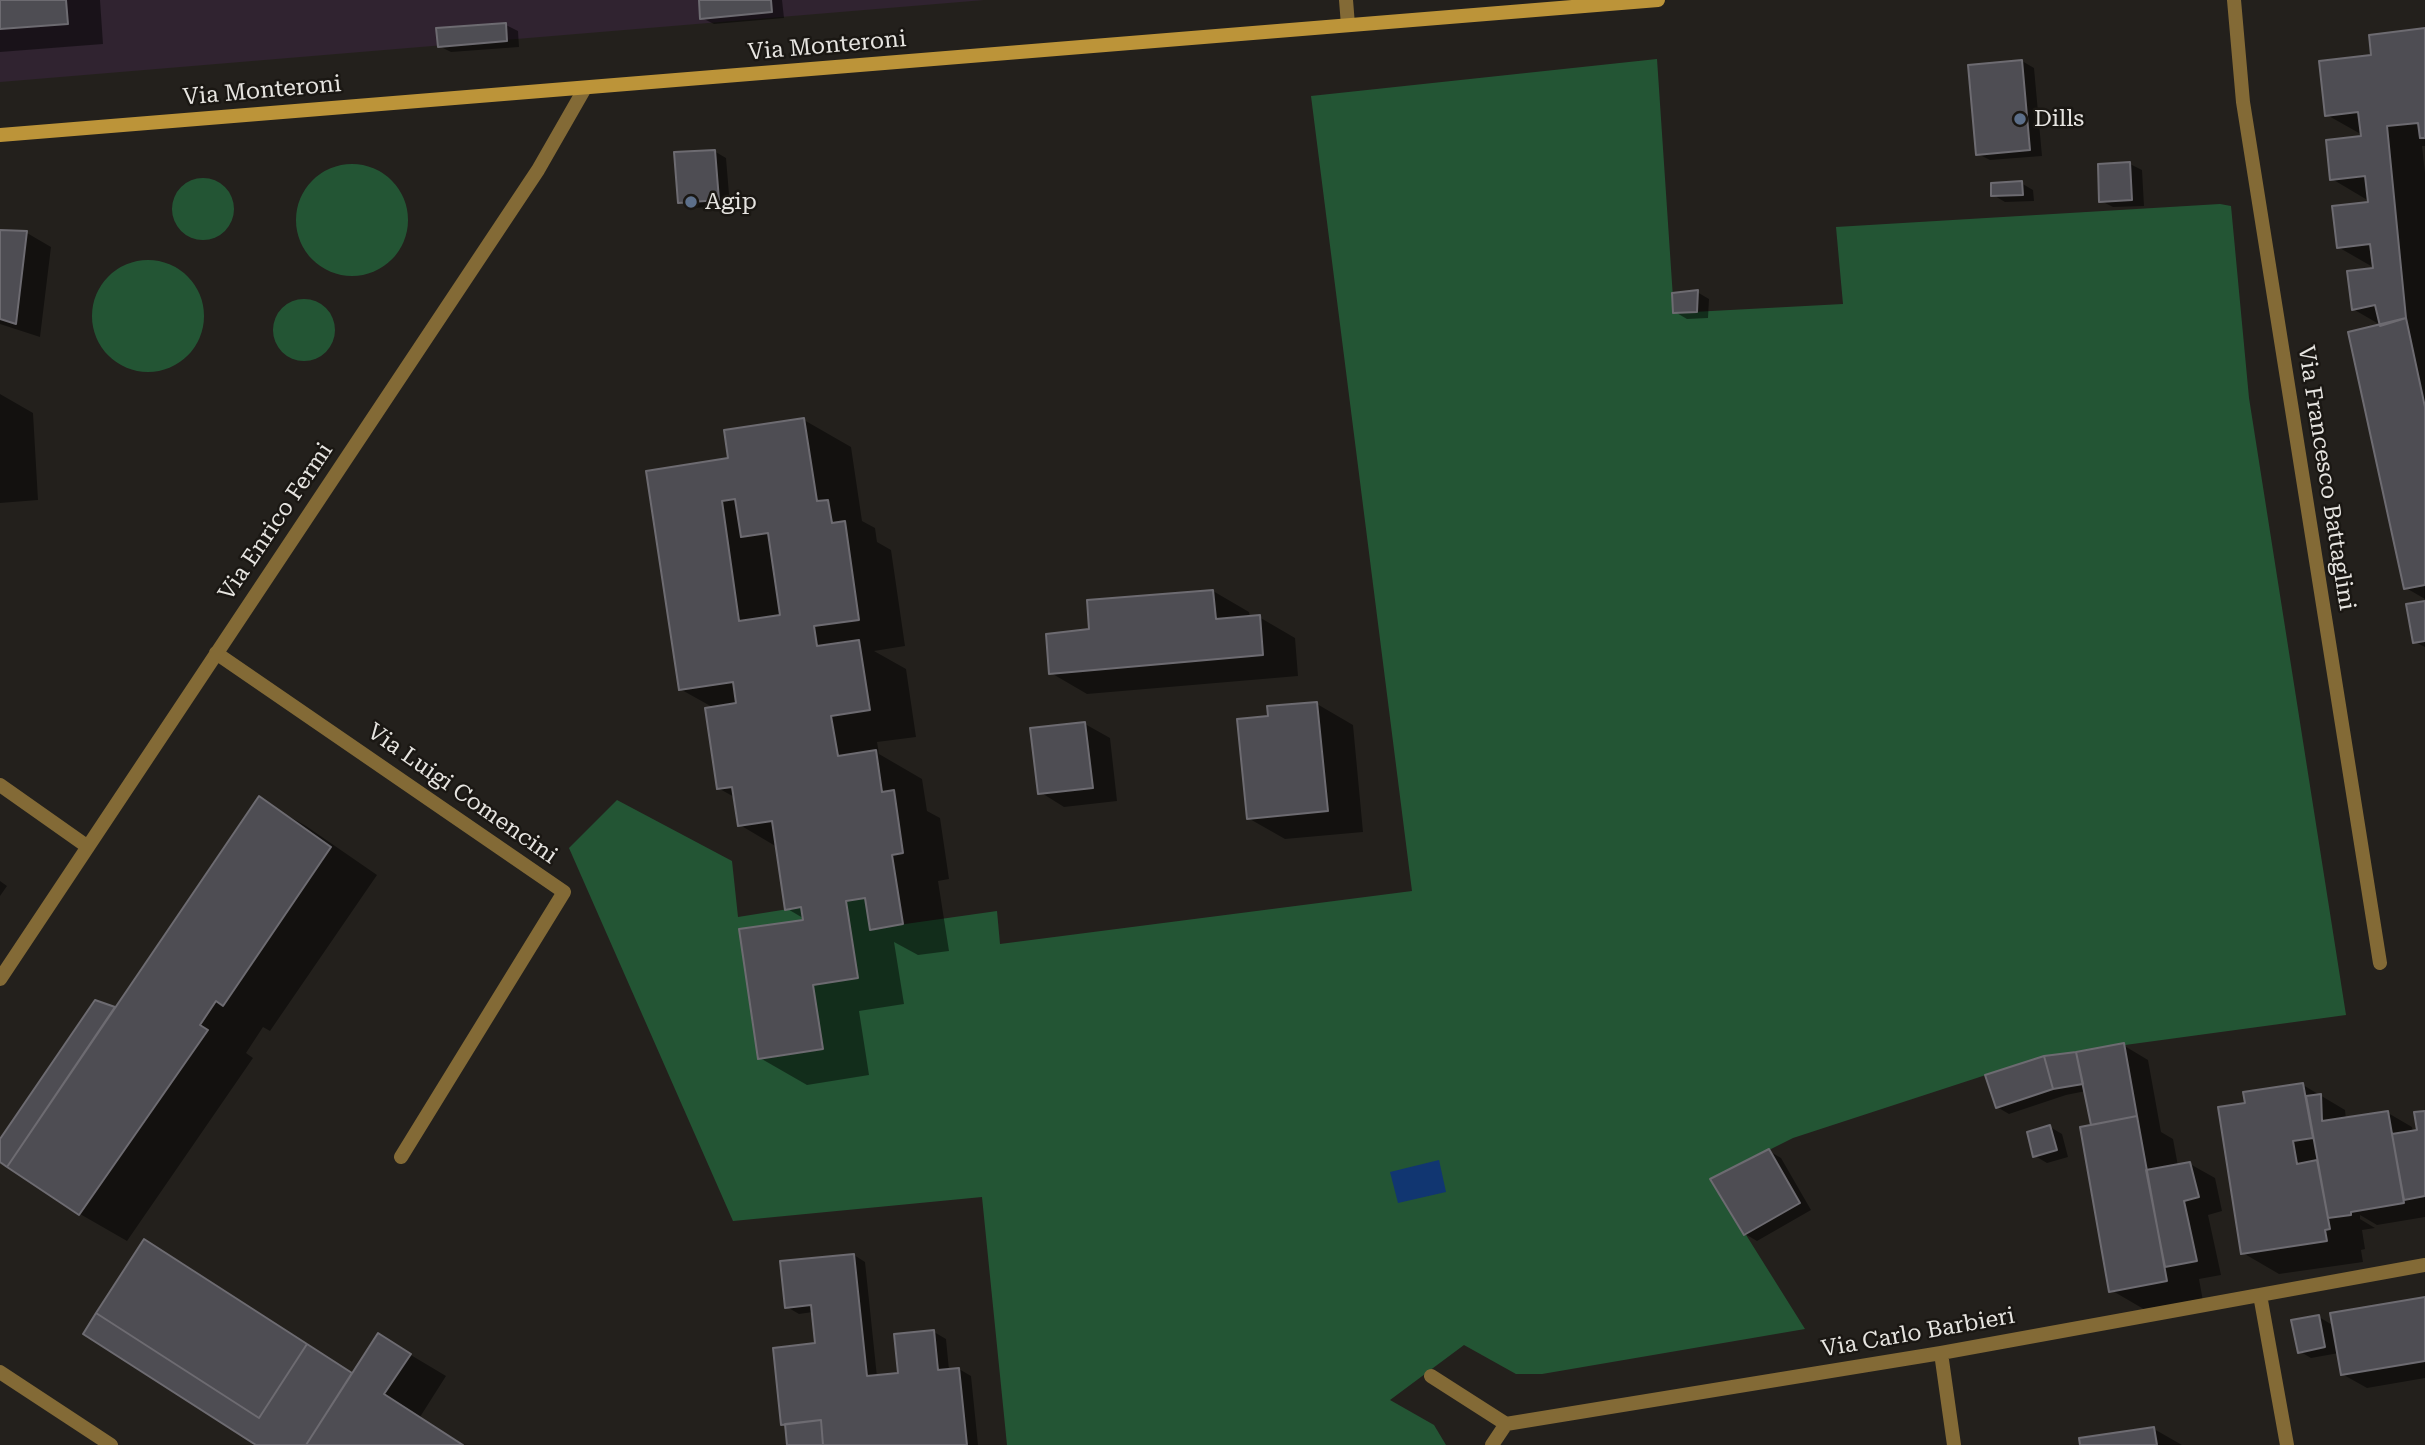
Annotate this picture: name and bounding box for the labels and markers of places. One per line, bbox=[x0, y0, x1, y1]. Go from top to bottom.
place label: Dills bbox=[2034, 105, 2084, 133]
marker: Dills bbox=[2012, 111, 2028, 127]
place label: Agip bbox=[705, 188, 757, 216]
marker: Agip bbox=[683, 194, 699, 210]

